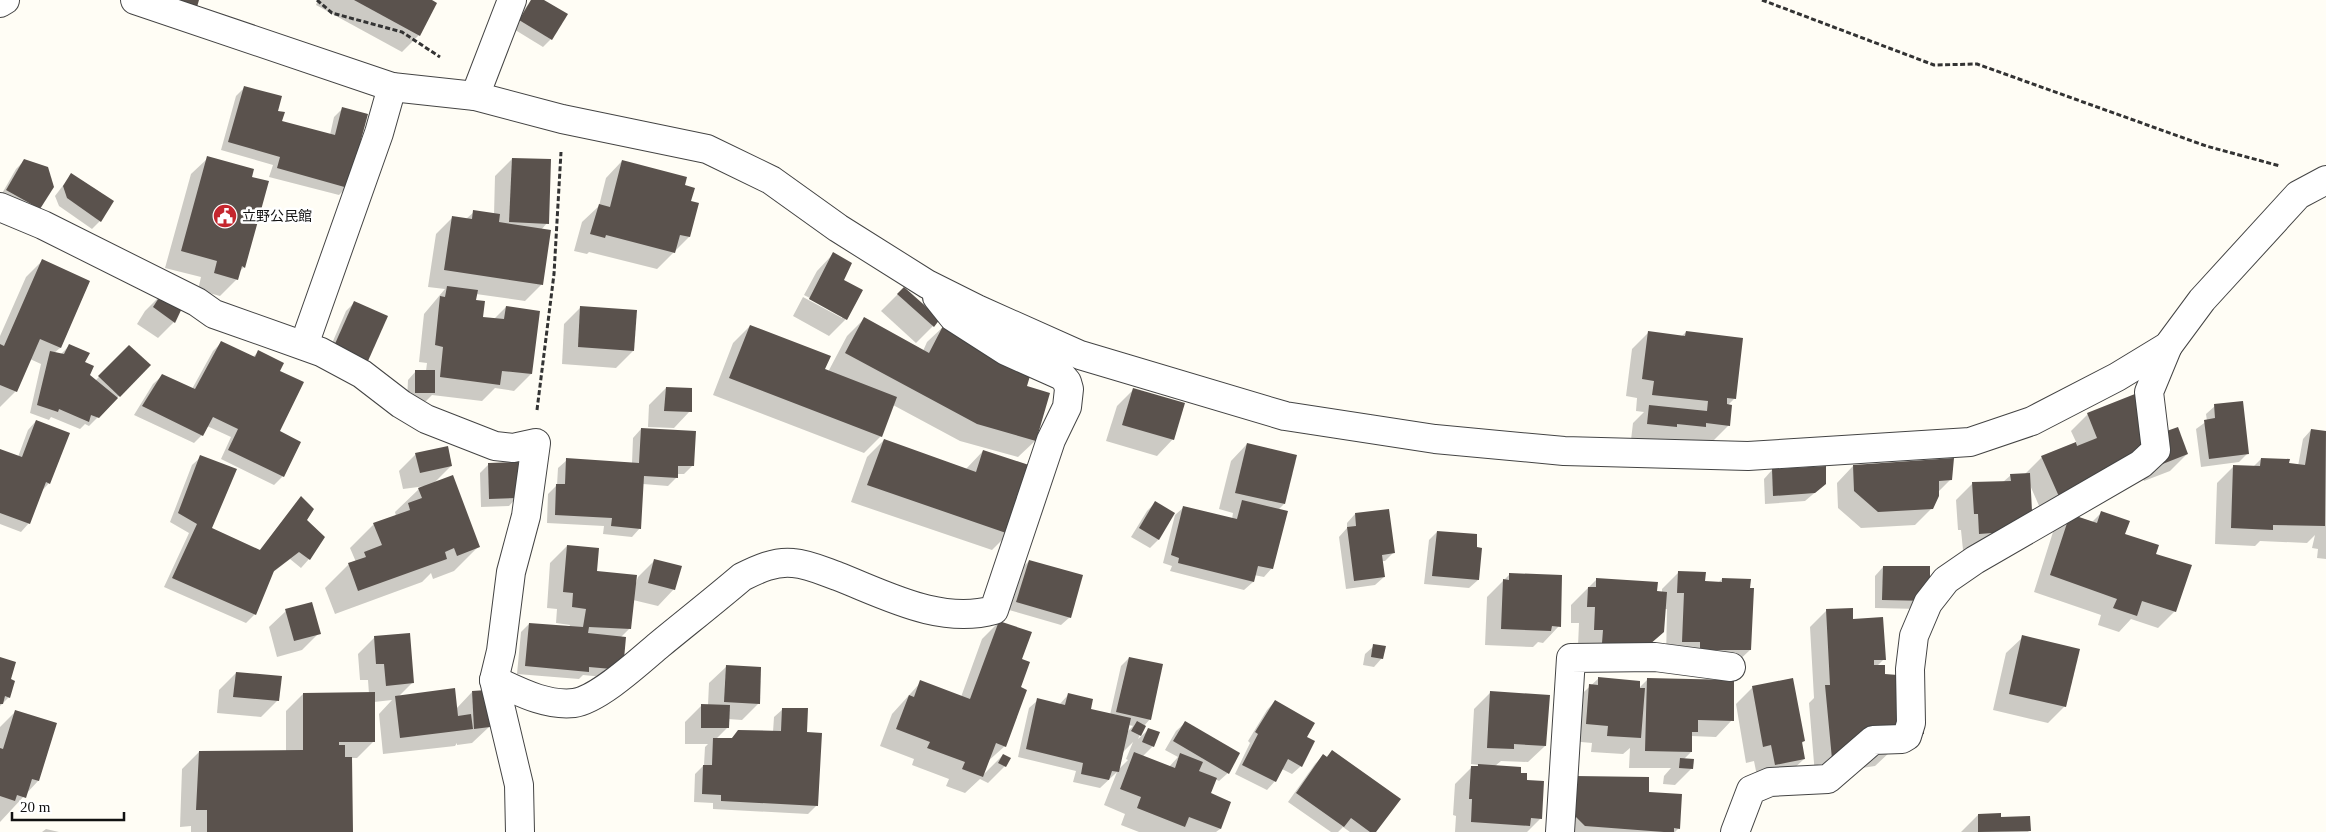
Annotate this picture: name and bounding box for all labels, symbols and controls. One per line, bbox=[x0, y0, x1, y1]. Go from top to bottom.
public building icon: 立野公民館 bbox=[212, 203, 238, 229]
place label: 立野公民館 bbox=[242, 209, 312, 224]
scale bar bbox=[12, 790, 125, 822]
text: 20 m bbox=[20, 799, 51, 815]

